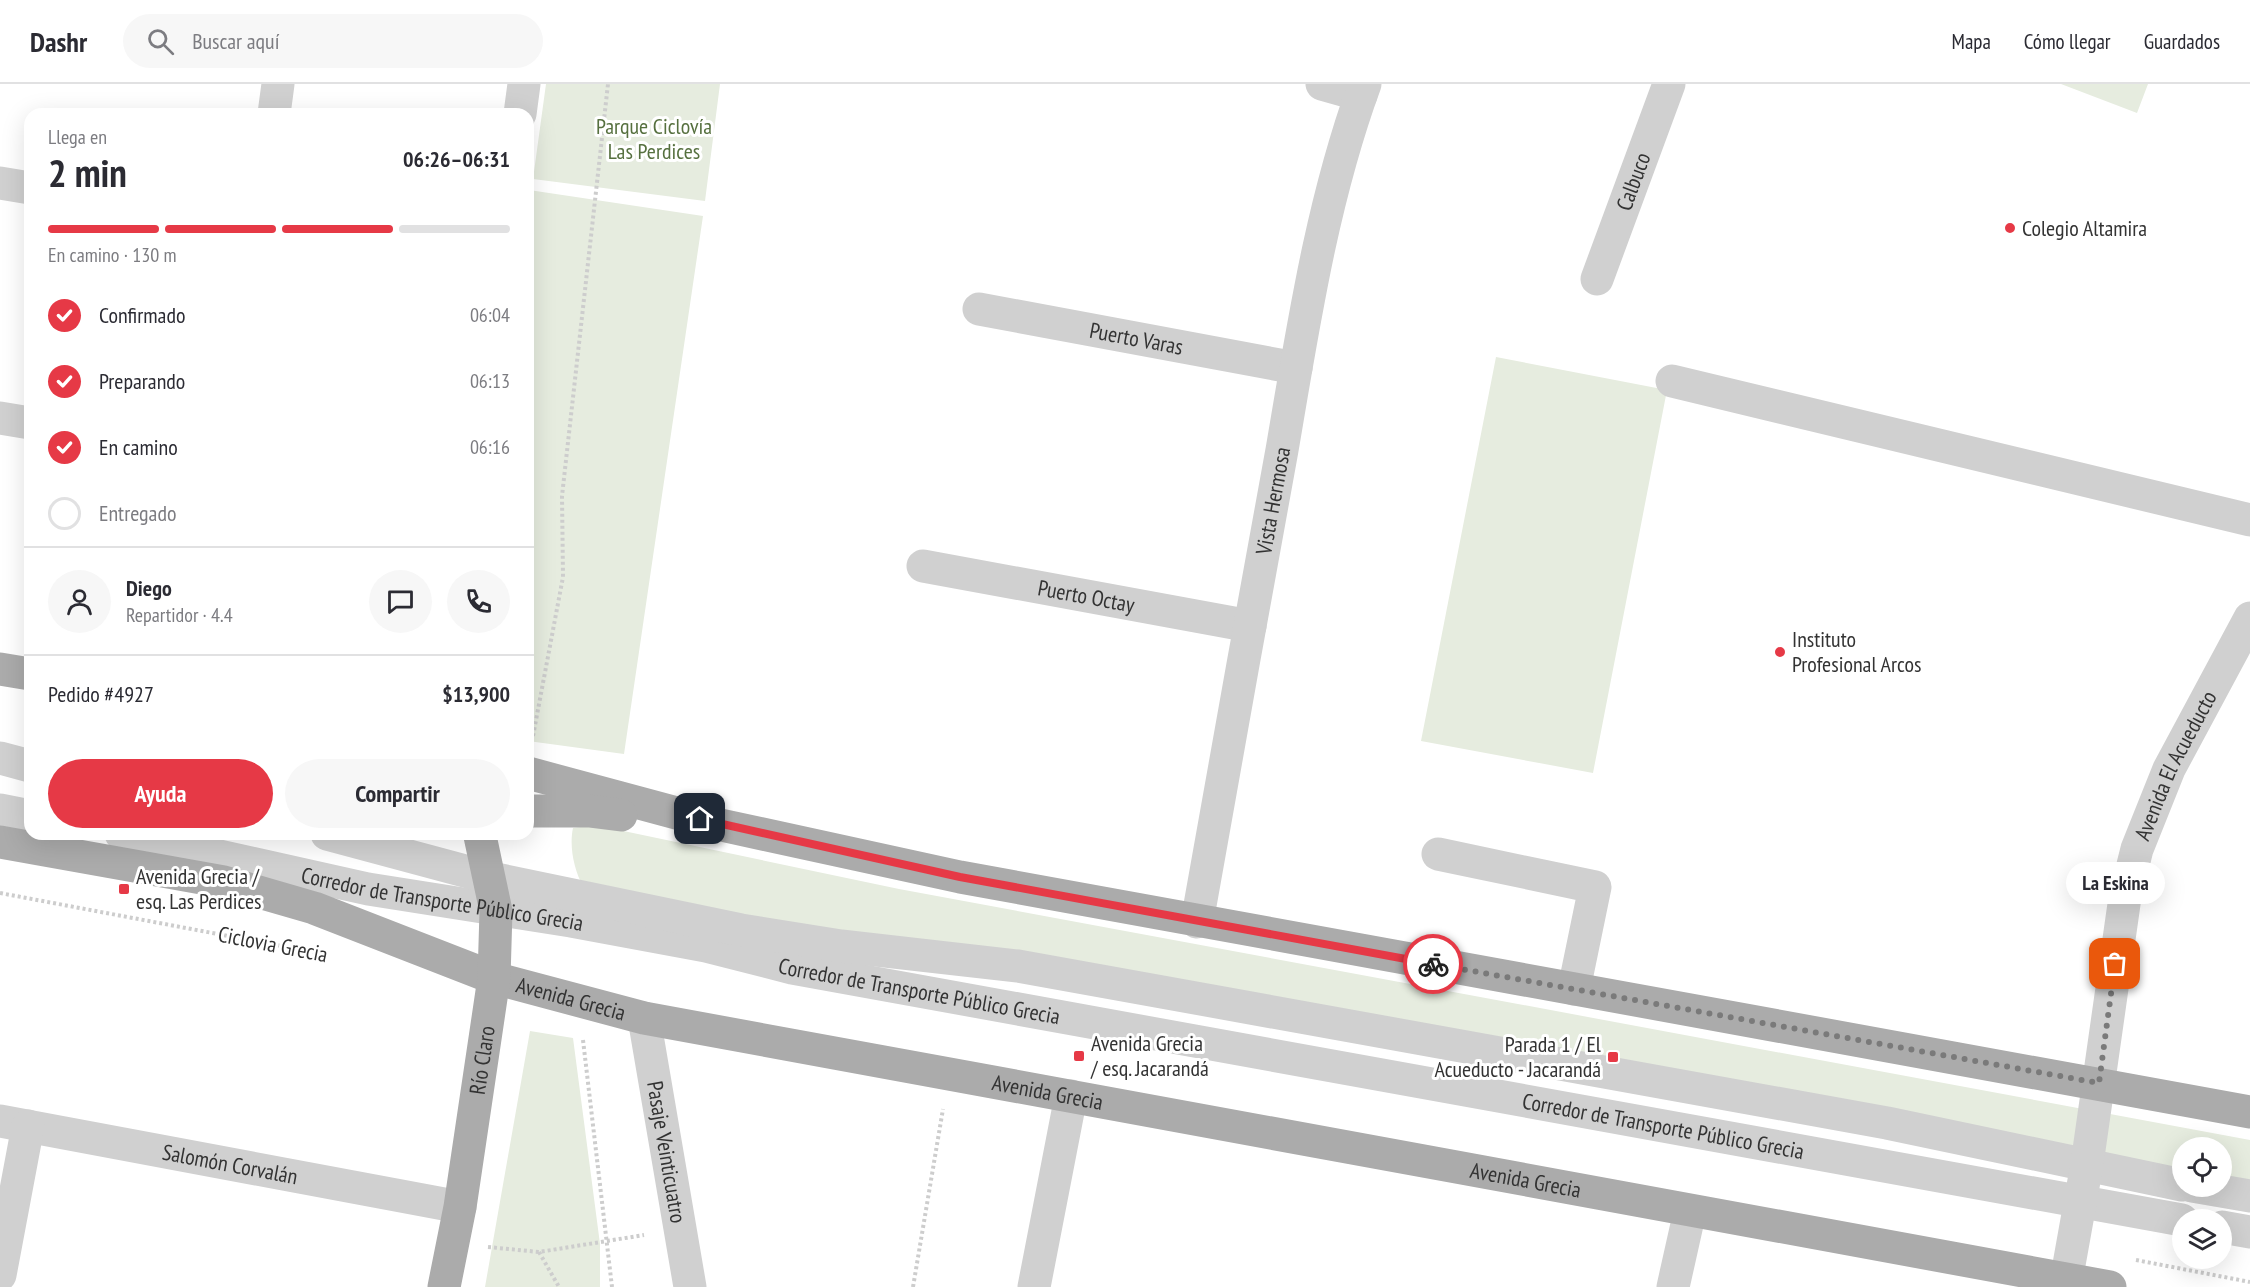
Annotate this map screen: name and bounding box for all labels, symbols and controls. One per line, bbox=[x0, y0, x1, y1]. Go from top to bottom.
search box bbox=[123, 14, 543, 68]
text: Dashr bbox=[30, 23, 87, 60]
icon: search bbox=[144, 25, 177, 58]
text: Buscar aquí bbox=[192, 27, 279, 55]
text: Mapa bbox=[1952, 28, 1991, 55]
text: Cómo llegar bbox=[2024, 28, 2111, 55]
text: Guardados bbox=[2144, 28, 2220, 55]
park label: Parque Ciclovía Las Perdices bbox=[596, 112, 712, 165]
text: Llega en bbox=[48, 124, 107, 150]
text: 06:26–06:31 bbox=[403, 145, 510, 173]
text: 2 min bbox=[48, 147, 127, 198]
street label: Calbuco bbox=[1610, 149, 1657, 214]
place label: Colegio Altamira bbox=[2022, 214, 2147, 242]
marker: Colegio Altamira bbox=[2003, 221, 2017, 235]
text: En camino · 130 m bbox=[48, 242, 177, 268]
icon: check bbox=[48, 299, 81, 332]
text: Confirmado bbox=[99, 301, 185, 329]
text: 06:04 bbox=[470, 302, 510, 328]
street label: Puerto Varas bbox=[1087, 316, 1185, 361]
icon: check bbox=[48, 365, 81, 398]
text: Preparando bbox=[99, 367, 185, 395]
text: 06:13 bbox=[470, 368, 510, 394]
icon: check bbox=[48, 431, 81, 464]
text: En camino bbox=[99, 433, 178, 461]
text: 06:16 bbox=[470, 434, 510, 460]
street label: Vista Hermosa bbox=[1249, 445, 1296, 558]
text: Entregado bbox=[99, 499, 176, 527]
button: person bbox=[48, 570, 111, 633]
button: chat bbox=[369, 570, 432, 633]
button: phone bbox=[447, 570, 510, 633]
street label: Puerto Octay bbox=[1036, 573, 1138, 619]
text: Diego bbox=[126, 574, 172, 602]
text: Repartidor · 4.4 bbox=[126, 602, 233, 628]
place label: Instituto Profesional Arcos bbox=[1792, 625, 1921, 678]
marker: Instituto Profesional Arcos bbox=[1773, 645, 1787, 659]
text: Pedido #4927 bbox=[48, 680, 154, 708]
text: $13,900 bbox=[442, 680, 510, 708]
street label: Avenida El Acueducto bbox=[2128, 686, 2222, 844]
button: Ayuda bbox=[48, 759, 273, 828]
button: Compartir bbox=[285, 759, 510, 828]
pin bbox=[674, 793, 725, 844]
icon: home bbox=[683, 802, 716, 835]
street label: Corredor de Transporte Público Grecia bbox=[299, 861, 586, 937]
place label: Avenida Grecia / esq. Las Perdices bbox=[136, 862, 262, 915]
callout: La Eskina bbox=[2066, 862, 2164, 904]
text: La Eskina bbox=[2082, 870, 2149, 896]
marker: Avenida Grecia / esq. Las Perdices bbox=[117, 882, 131, 896]
street label: Ciclovia Grecia bbox=[216, 920, 330, 968]
courier bbox=[1403, 934, 1463, 994]
pin bbox=[2089, 938, 2140, 989]
icon: bag bbox=[2098, 947, 2131, 980]
icon: bike bbox=[1417, 948, 1450, 981]
street label: Corredor de Transporte Público Grecia bbox=[775, 951, 1062, 1030]
street label: Avenida Grecia bbox=[513, 971, 629, 1026]
street label: Río Claro bbox=[463, 1024, 501, 1096]
place label: Avenida Grecia / esq. Jacarandá bbox=[1090, 1029, 1209, 1082]
place label: Parada 1 / El Acueducto - Jacarandá bbox=[1434, 1030, 1602, 1083]
marker: Avenida Grecia / esq. Jacarandá bbox=[1072, 1049, 1086, 1063]
marker: Parada 1 / El Acueducto - Jacarandá bbox=[1606, 1050, 1620, 1064]
street label: Avenida Grecia bbox=[990, 1068, 1105, 1116]
street label: Pasaje Veinticuatro bbox=[641, 1079, 693, 1225]
street label: Corredor de Transporte Público Grecia bbox=[1520, 1087, 1806, 1165]
map controls bbox=[2172, 1137, 2232, 1269]
button: locate bbox=[2172, 1137, 2232, 1197]
street label: Salomón Corvalán bbox=[160, 1138, 300, 1190]
street label: Avenida Grecia bbox=[1468, 1156, 1583, 1204]
button: layers bbox=[2172, 1209, 2232, 1269]

